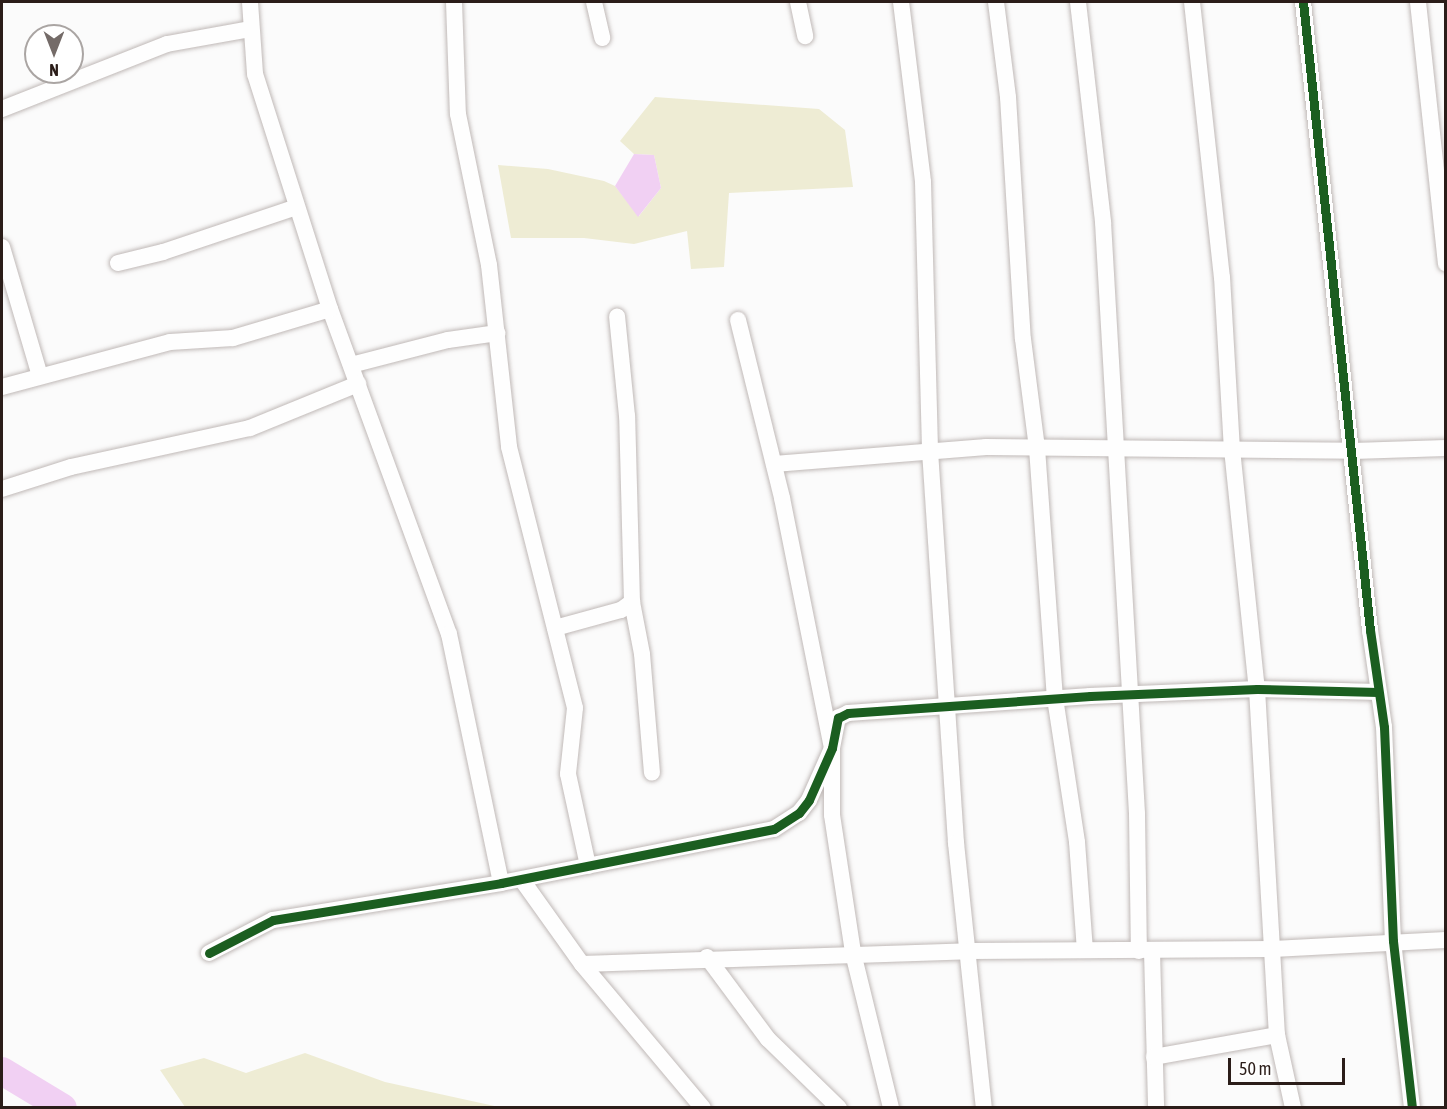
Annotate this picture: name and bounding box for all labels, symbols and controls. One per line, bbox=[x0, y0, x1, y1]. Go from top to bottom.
north arrow bbox=[24, 24, 84, 84]
text: N bbox=[49, 61, 59, 79]
scale bar bbox=[1231, 1046, 1348, 1084]
text: 50 m bbox=[1239, 1058, 1271, 1079]

